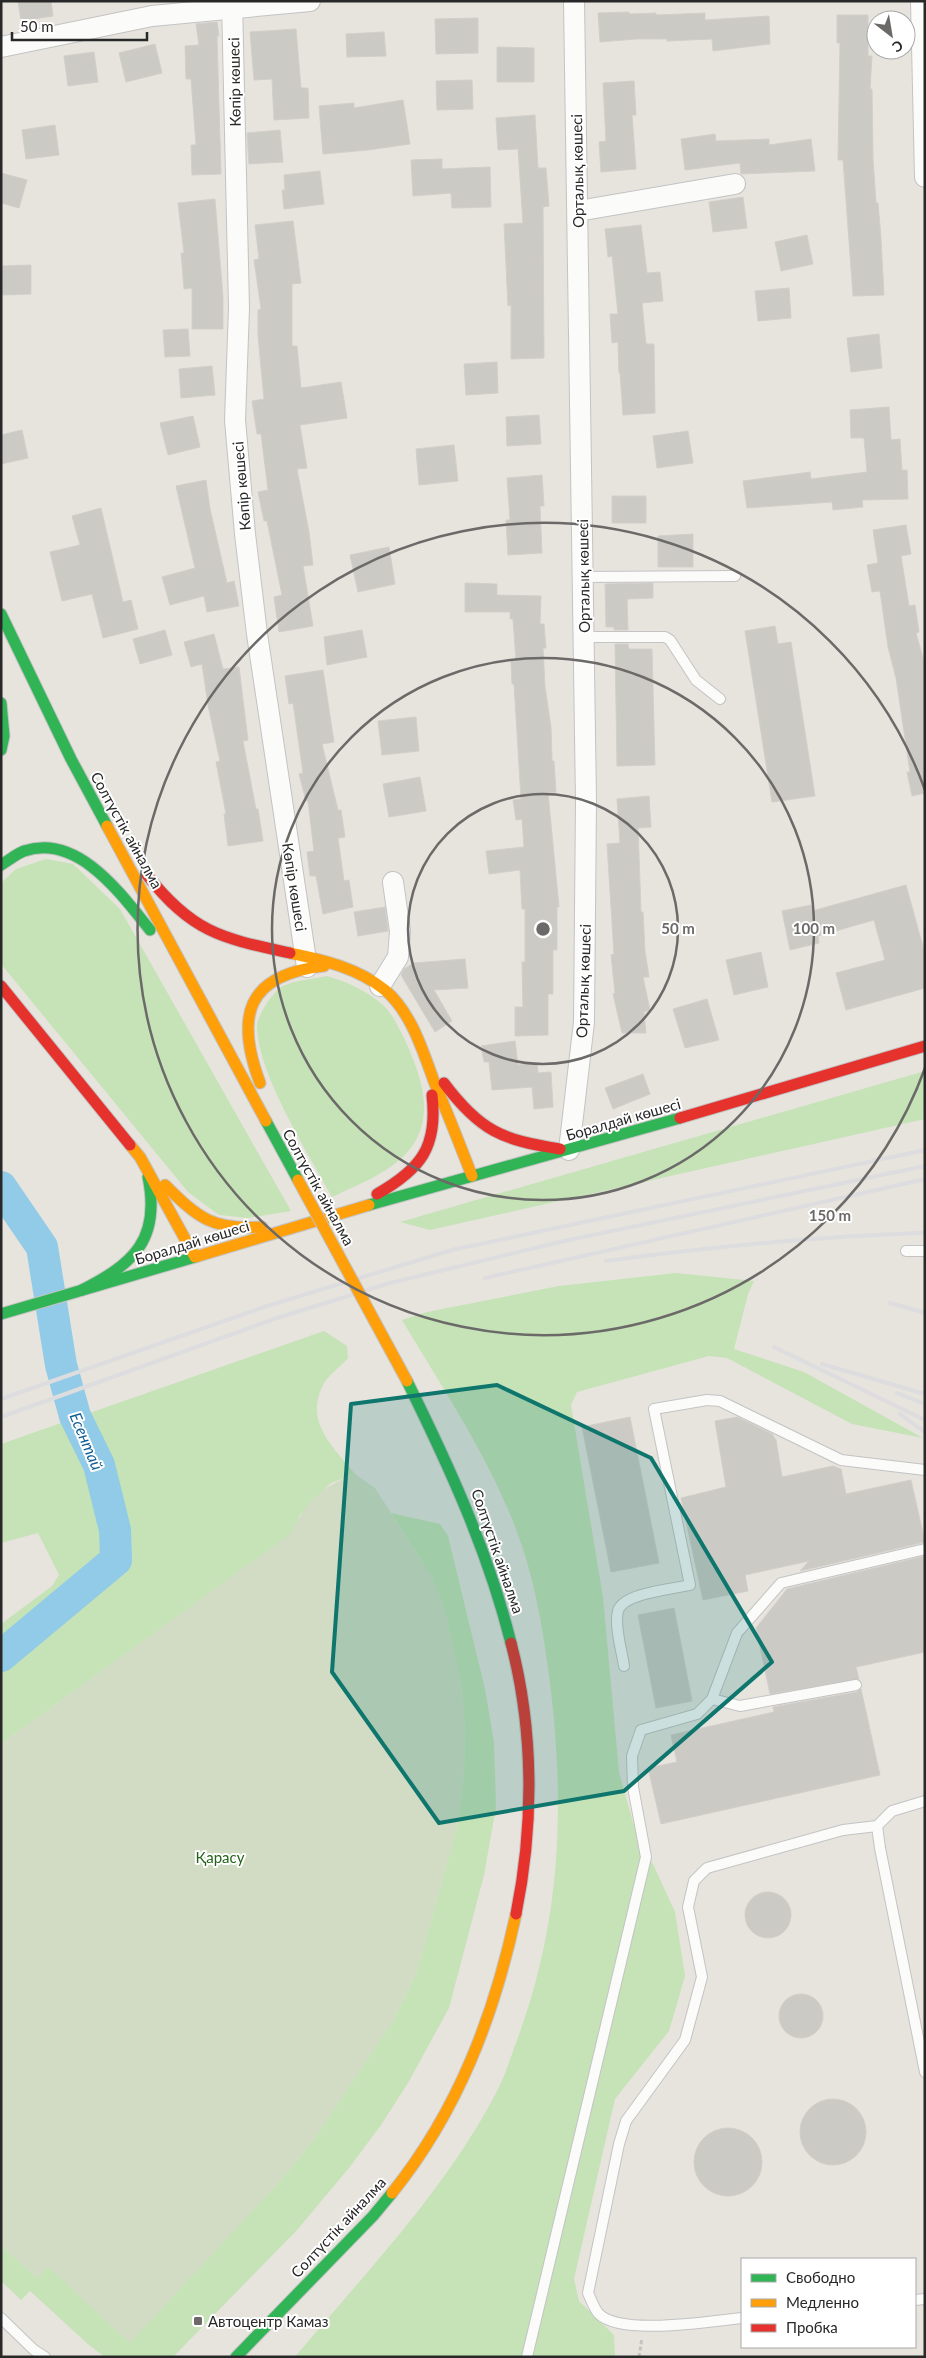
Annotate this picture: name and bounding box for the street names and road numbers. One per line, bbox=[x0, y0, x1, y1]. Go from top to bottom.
street label: Көпір көшесі bbox=[224, 37, 244, 127]
street label: Орталық көшесі bbox=[567, 114, 587, 228]
street label: Көпір көшесі bbox=[228, 441, 254, 531]
street label: Орталық көшесі bbox=[573, 519, 593, 633]
street label: Солтүстік айналма bbox=[87, 768, 167, 892]
street label: Көпір көшесі bbox=[279, 842, 311, 932]
street label: Орталық көшесі bbox=[572, 924, 594, 1038]
street label: Боралдай көшесі bbox=[564, 1094, 682, 1144]
street label: Солтүстік айналма bbox=[279, 1125, 359, 1249]
street label: Боралдай көшесі bbox=[133, 1216, 251, 1268]
street label: Солтүстік айналма bbox=[468, 1486, 528, 1616]
street label: Солтүстік айналма bbox=[287, 2173, 389, 2281]

